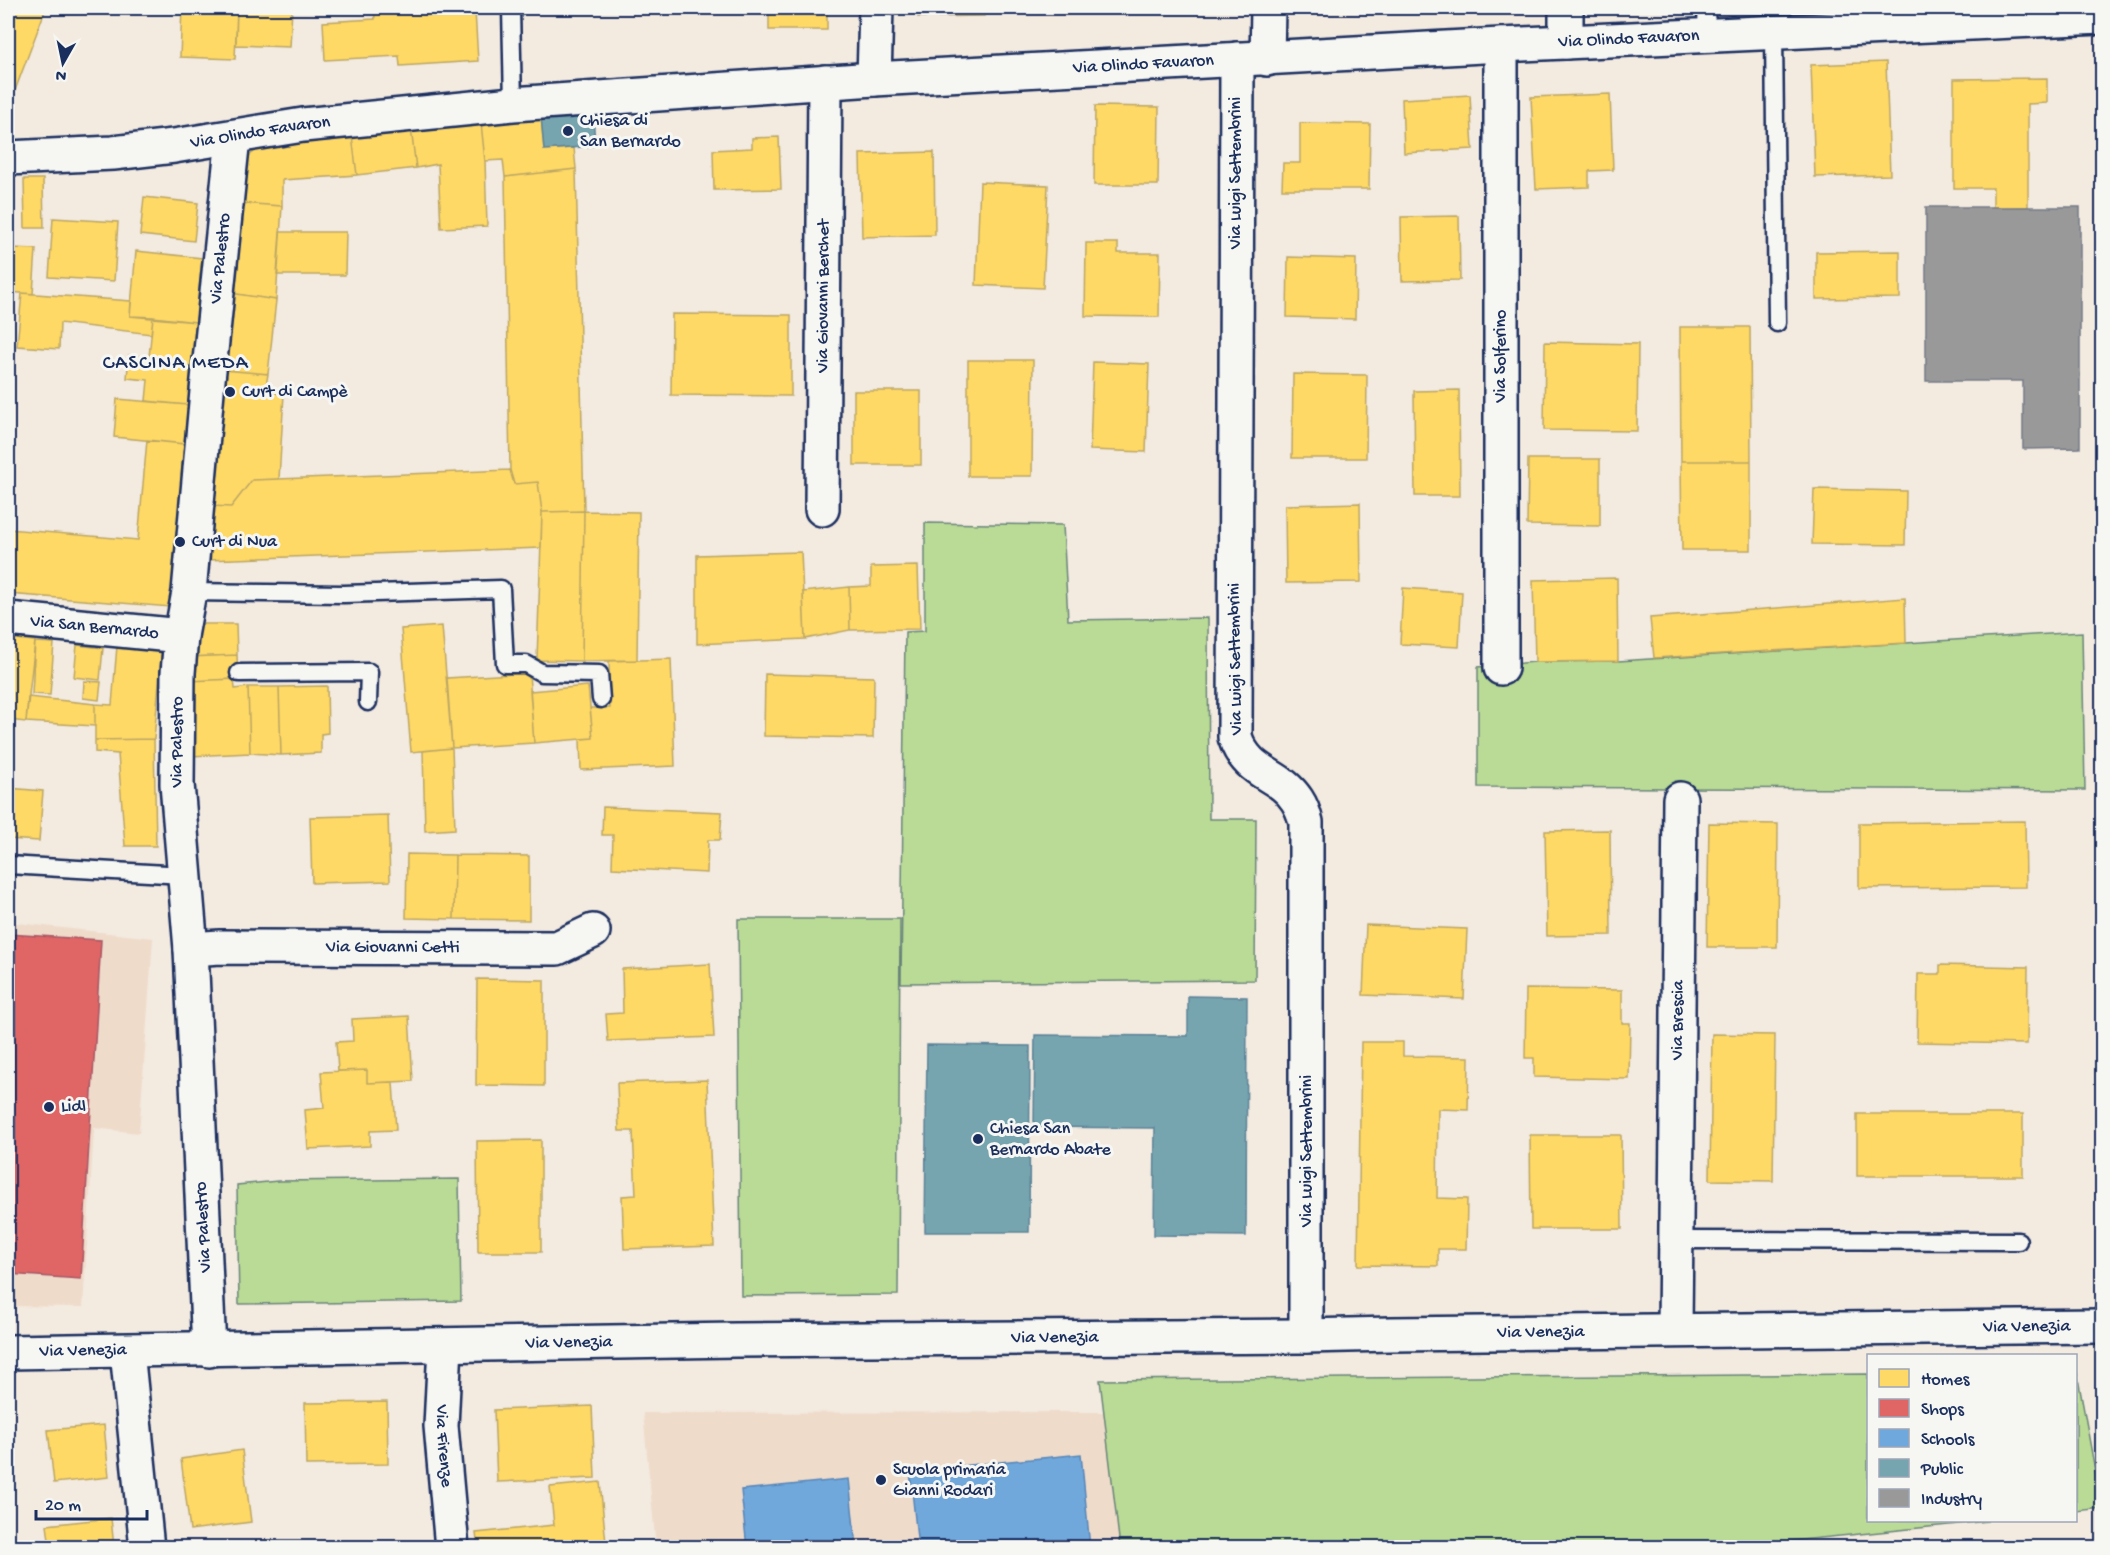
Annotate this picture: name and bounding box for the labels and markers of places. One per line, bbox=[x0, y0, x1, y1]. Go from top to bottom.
place label: Chiesa di San Bernardo bbox=[580, 111, 681, 153]
marker: Chiesa di San Bernardo bbox=[561, 124, 575, 138]
place label: Curt di Campè bbox=[242, 382, 348, 403]
marker: Curt di Campè bbox=[223, 385, 237, 399]
place label: Curt di Nua bbox=[192, 532, 278, 553]
marker: Curt di Nua bbox=[173, 535, 187, 549]
place label: Lidl bbox=[61, 1097, 86, 1118]
marker: Lidl bbox=[42, 1100, 56, 1114]
place label: Chiesa San Bernardo Abate bbox=[989, 1119, 1111, 1161]
marker: Chiesa San Bernardo Abate bbox=[971, 1132, 985, 1146]
place label: Scuola primaria Gianni Rodari bbox=[893, 1460, 1007, 1502]
marker: Scuola primaria Gianni Rodari bbox=[874, 1473, 888, 1487]

